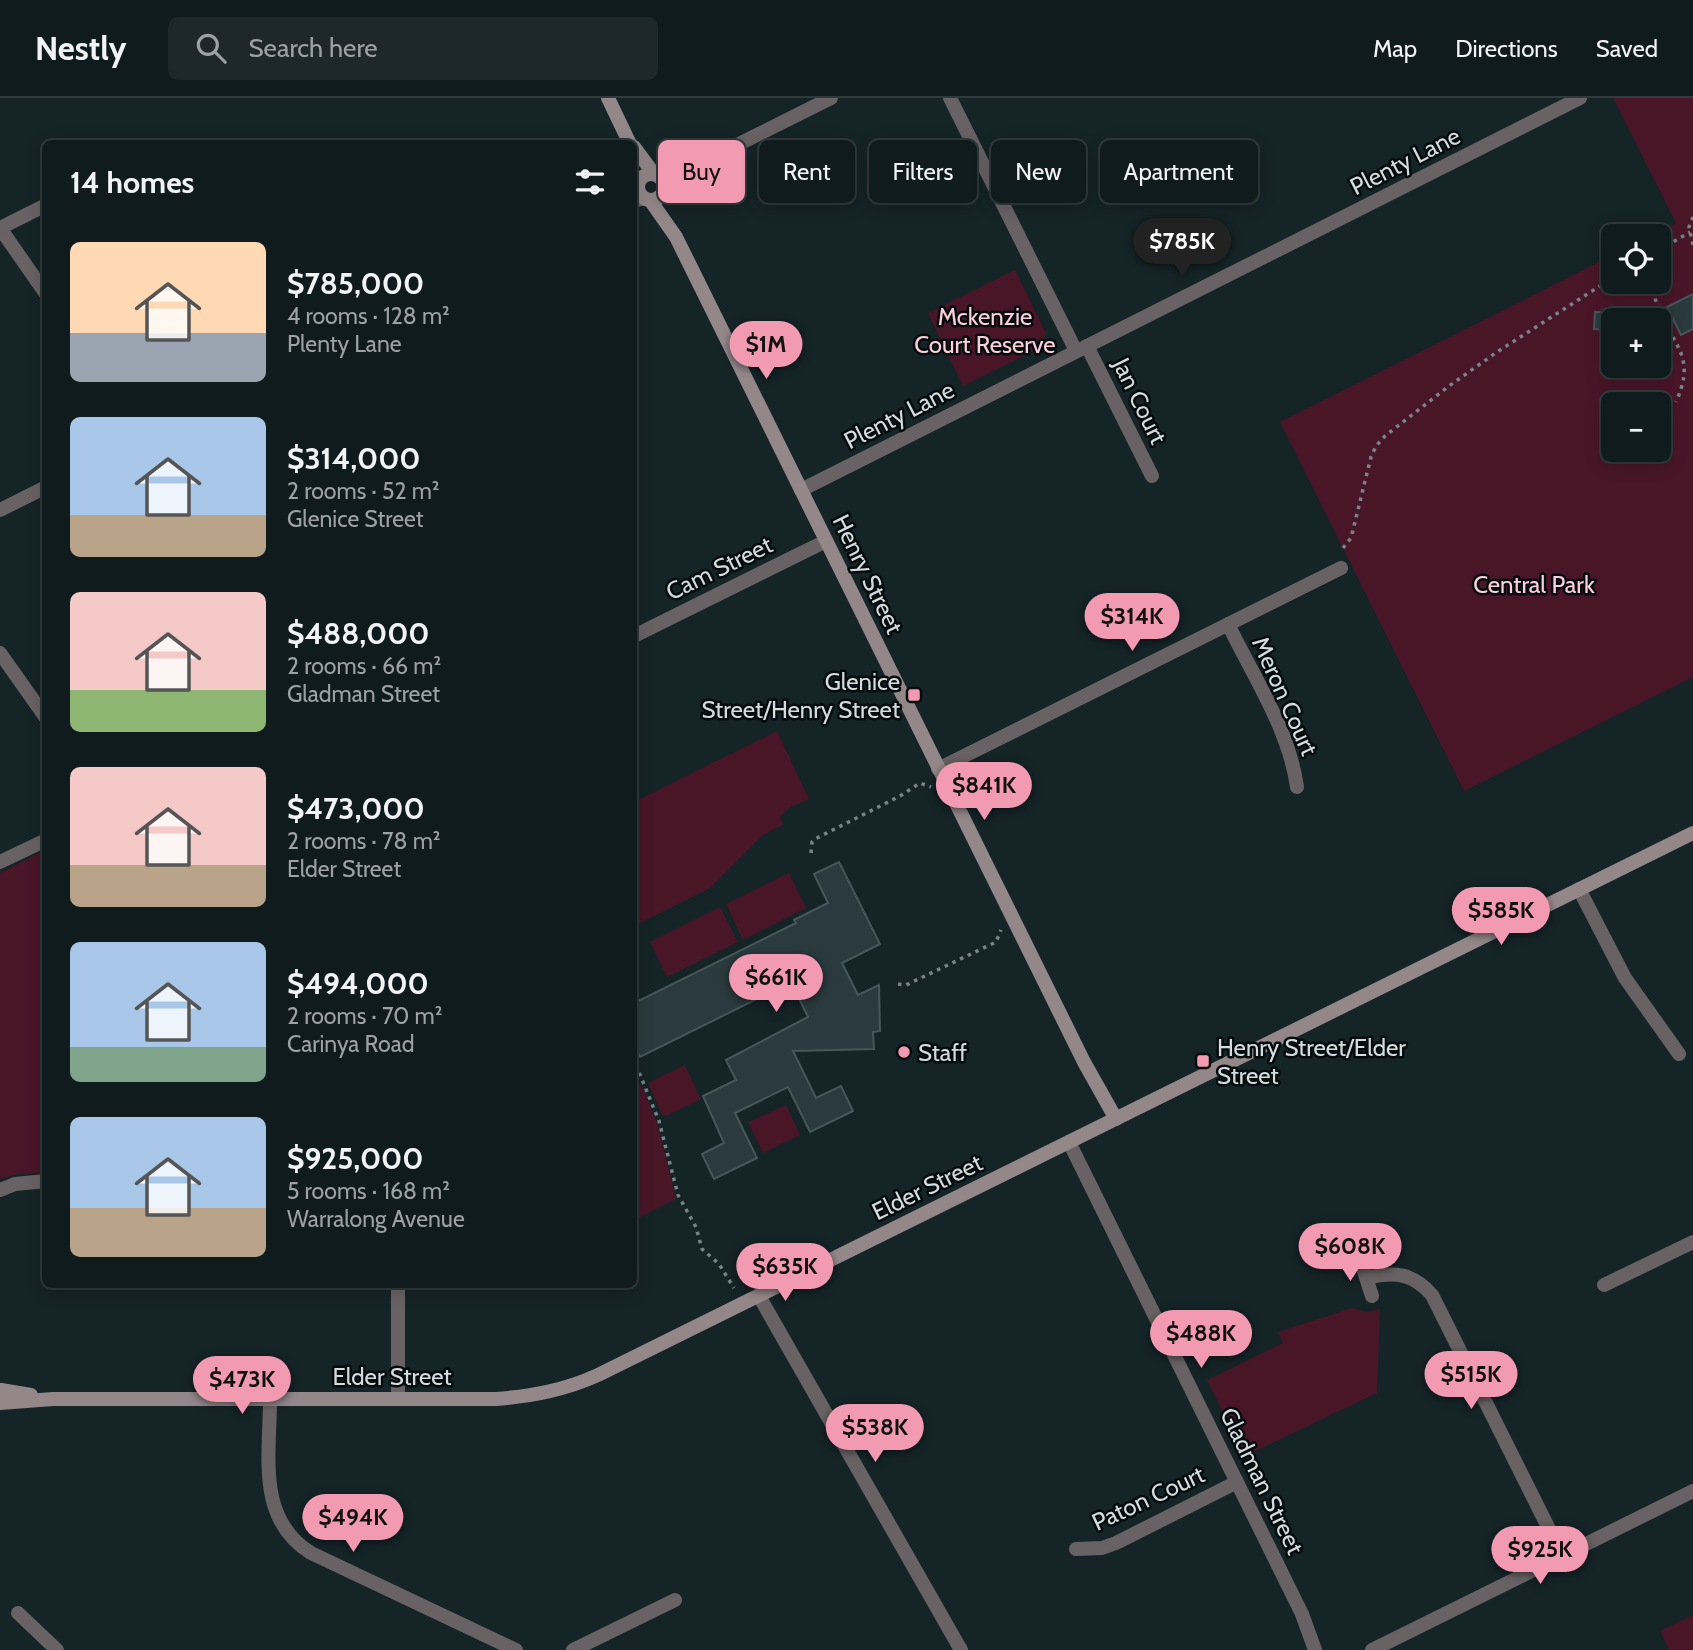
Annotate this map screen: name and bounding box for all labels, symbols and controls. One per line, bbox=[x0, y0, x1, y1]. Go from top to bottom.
search box bbox=[168, 17, 658, 80]
text: Nestly bbox=[35, 28, 126, 68]
icon: search bbox=[192, 29, 230, 67]
text: Search here bbox=[248, 32, 378, 64]
text: Map bbox=[1373, 34, 1417, 63]
text: Directions bbox=[1455, 34, 1558, 63]
text: Saved bbox=[1596, 34, 1658, 63]
street label: Plenty Lane bbox=[1345, 121, 1465, 201]
chip: Buy bbox=[658, 140, 745, 203]
chip: Rent bbox=[759, 140, 855, 203]
chip: Filters bbox=[869, 140, 977, 203]
chip: New bbox=[991, 140, 1086, 203]
chip: Apartment bbox=[1100, 140, 1258, 203]
icon: filters bbox=[571, 163, 609, 201]
text: 14 homes bbox=[70, 164, 194, 201]
pin: $785K bbox=[1133, 218, 1231, 278]
map controls bbox=[1601, 224, 1671, 462]
button: locate bbox=[1601, 224, 1671, 294]
text: $785K bbox=[1149, 227, 1215, 255]
text: $785,000 bbox=[287, 265, 424, 302]
icon: home bbox=[126, 270, 210, 354]
text: 4 rooms · 128 m² bbox=[287, 302, 450, 330]
park label: Mckenzie Court Reserve bbox=[914, 302, 1056, 359]
button: + bbox=[1601, 308, 1671, 378]
pin: $1M bbox=[732, 322, 800, 381]
text: Plenty Lane bbox=[287, 330, 402, 358]
text: $1M bbox=[746, 330, 787, 358]
street label: Jan Court bbox=[1106, 352, 1173, 449]
street label: Plenty Lane bbox=[839, 375, 959, 455]
button: − bbox=[1601, 392, 1671, 462]
text: $314,000 bbox=[287, 440, 421, 477]
icon: home bbox=[126, 445, 210, 529]
text: 2 rooms · 52 m² bbox=[287, 477, 440, 505]
text: Glenice Street bbox=[287, 505, 423, 533]
street label: Henry Street bbox=[827, 510, 909, 638]
street label: Cam Street bbox=[661, 530, 777, 606]
park label: Central Park bbox=[1473, 570, 1595, 599]
pin: $314K bbox=[1083, 594, 1181, 653]
text: $314K bbox=[1101, 602, 1163, 630]
text: $488,000 bbox=[287, 615, 430, 652]
icon: home bbox=[126, 620, 210, 704]
street label: Meron Court bbox=[1246, 632, 1324, 760]
text: 2 rooms · 66 m² bbox=[287, 652, 441, 680]
place label: Glenice Street/Henry Street bbox=[701, 667, 900, 724]
text: Gladman Street bbox=[287, 680, 440, 708]
marker: Glenice Street/Henry Street bbox=[906, 687, 922, 703]
pin: $841K bbox=[935, 762, 1033, 822]
text: $841K bbox=[952, 771, 1016, 799]
text: $473,000 bbox=[287, 790, 425, 827]
icon: home bbox=[126, 795, 210, 879]
text: 2 rooms · 78 m² bbox=[287, 827, 441, 855]
text: Elder Street bbox=[287, 855, 401, 883]
pin: $585K bbox=[1452, 888, 1550, 947]
text: $585K bbox=[1468, 896, 1534, 924]
pin: $661K bbox=[727, 954, 825, 1014]
text: $661K bbox=[745, 963, 807, 991]
text: $494,000 bbox=[287, 965, 429, 1002]
icon: home bbox=[126, 970, 210, 1054]
text: 2 rooms · 70 m² bbox=[287, 1002, 442, 1030]
text: Carinya Road bbox=[287, 1030, 414, 1058]
place label: Henry Street/Elder Street bbox=[1217, 1033, 1406, 1090]
place label: Staff bbox=[918, 1038, 967, 1067]
marker: Staff bbox=[896, 1044, 912, 1060]
marker: Henry Street/Elder Street bbox=[1195, 1053, 1211, 1069]
text: $925,000 bbox=[287, 1140, 423, 1177]
icon: home bbox=[126, 1145, 210, 1229]
street label: Elder Street bbox=[867, 1148, 987, 1226]
text: 5 rooms · 168 m² bbox=[287, 1177, 450, 1205]
text: Warralong Avenue bbox=[287, 1205, 465, 1233]
pin: $608K bbox=[1301, 1224, 1399, 1283]
text: $608K bbox=[1315, 1232, 1385, 1260]
pin: $635K bbox=[736, 1244, 834, 1303]
text: $635K bbox=[752, 1252, 818, 1280]
pin: $488K bbox=[1152, 1310, 1250, 1370]
text: $488K bbox=[1166, 1319, 1236, 1347]
pin: $515K bbox=[1422, 1352, 1520, 1411]
pin: $473K bbox=[193, 1356, 291, 1416]
text: $515K bbox=[1441, 1360, 1501, 1388]
street label: Elder Street bbox=[332, 1362, 452, 1391]
text: $473K bbox=[209, 1365, 275, 1393]
street label: Gladman Street bbox=[1214, 1403, 1310, 1559]
pin: $538K bbox=[826, 1404, 924, 1464]
text: $538K bbox=[842, 1413, 908, 1441]
street label: Paton Court bbox=[1087, 1459, 1209, 1537]
pin: $494K bbox=[304, 1494, 402, 1554]
text: $494K bbox=[318, 1503, 388, 1531]
pin: $925K bbox=[1491, 1526, 1589, 1586]
text: $925K bbox=[1507, 1535, 1573, 1563]

